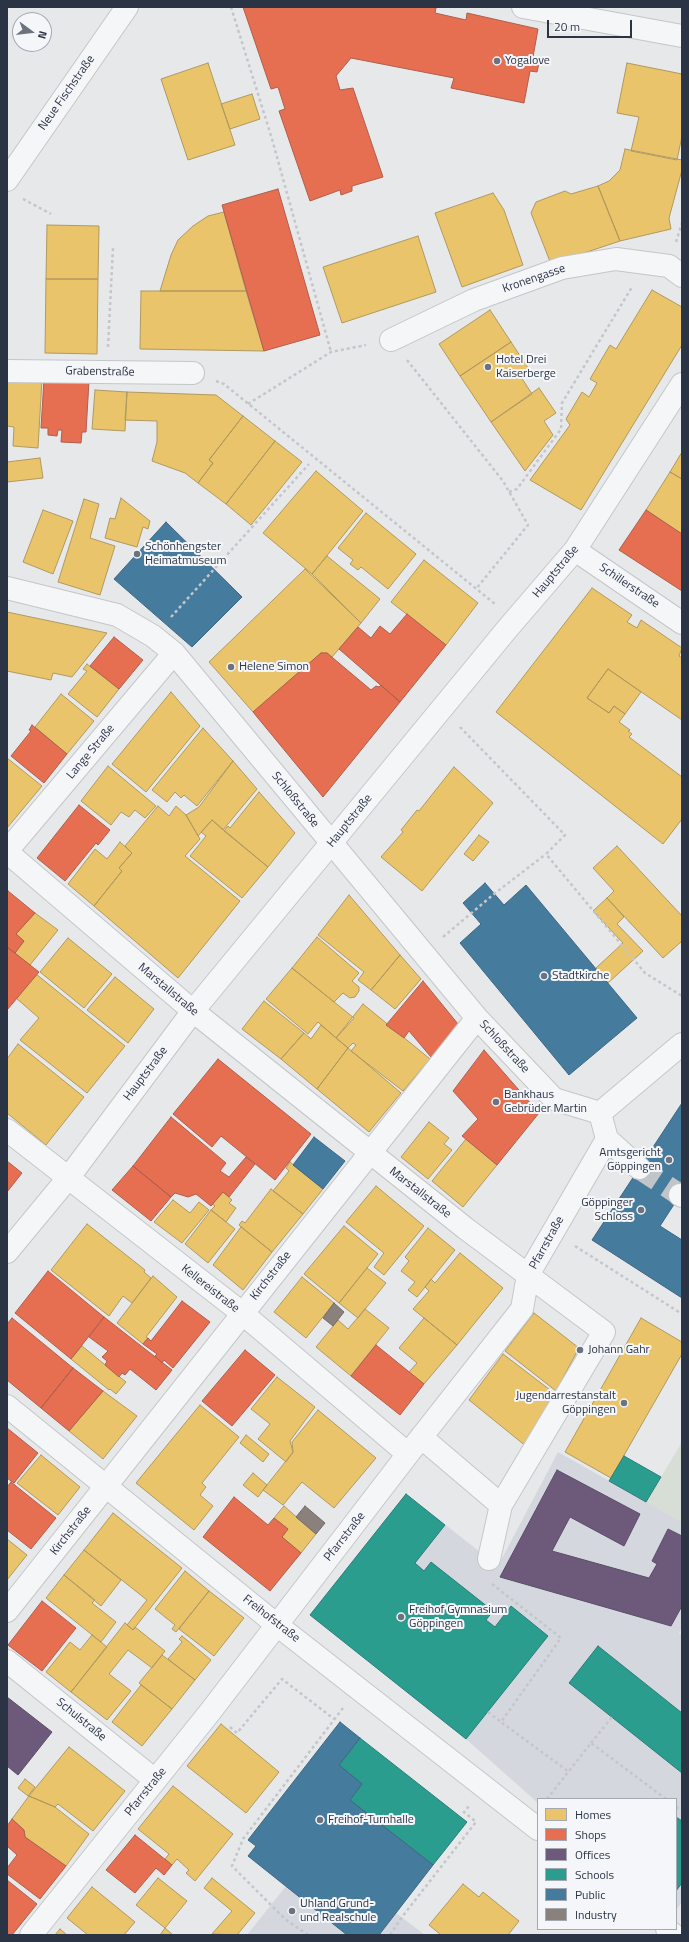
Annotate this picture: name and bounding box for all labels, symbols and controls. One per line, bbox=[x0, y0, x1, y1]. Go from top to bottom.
north arrow bbox=[12, 12, 52, 52]
scale bar bbox=[549, 12, 634, 38]
text: 20 m bbox=[554, 17, 580, 36]
text: N bbox=[34, 29, 51, 41]
street label: Neue Fischstraße bbox=[36, 53, 98, 133]
place label: Yogalove bbox=[505, 54, 550, 68]
marker: Yogalove bbox=[492, 56, 502, 66]
street label: Kronengasse bbox=[501, 262, 567, 296]
place label: Hotel Drei Kaiserberge bbox=[496, 353, 556, 381]
marker: Hotel Drei Kaiserberge bbox=[483, 362, 493, 372]
street label: Grabenstraße bbox=[65, 364, 135, 380]
place label: Schönhengster Heimatmuseum bbox=[145, 540, 226, 568]
street label: Hauptstraße bbox=[530, 543, 582, 601]
marker: Schönhengster Heimatmuseum bbox=[132, 549, 142, 559]
street label: Schillerstraße bbox=[596, 561, 662, 611]
place label: Helene Simon bbox=[239, 660, 309, 674]
marker: Helene Simon bbox=[226, 662, 236, 672]
street label: Lange Straße bbox=[64, 722, 118, 782]
street label: Schloßstraße bbox=[268, 769, 322, 831]
street label: Hauptstraße bbox=[324, 792, 376, 850]
street label: Marstallstraße bbox=[135, 961, 201, 1019]
place label: Stadtkirche bbox=[552, 969, 609, 983]
marker: Stadtkirche bbox=[539, 971, 549, 981]
street label: Schloßstraße bbox=[476, 1018, 532, 1076]
street label: Hauptstraße bbox=[121, 1044, 171, 1104]
place label: Bankhaus Gebrüder Martin bbox=[504, 1088, 587, 1116]
marker: Bankhaus Gebrüder Martin bbox=[491, 1097, 501, 1107]
place label: Amtsgericht Göppingen bbox=[599, 1146, 661, 1174]
marker: Amtsgericht Göppingen bbox=[664, 1155, 674, 1165]
street label: Marstallstraße bbox=[386, 1164, 454, 1222]
place label: Göppinger Schloss bbox=[581, 1196, 633, 1224]
marker: Göppinger Schloss bbox=[636, 1205, 646, 1215]
street label: Pfarrstraße bbox=[527, 1214, 567, 1272]
street label: Kirchstraße bbox=[247, 1249, 295, 1303]
street label: Kellereistraße bbox=[178, 1262, 242, 1316]
place label: Johann Gahr bbox=[588, 1343, 650, 1357]
marker: Johann Gahr bbox=[575, 1345, 585, 1355]
place label: Jugendarrestanstalt Göppingen bbox=[516, 1389, 616, 1417]
marker: Jugendarrestanstalt Göppingen bbox=[619, 1398, 629, 1408]
street label: Kirchstraße bbox=[47, 1504, 95, 1558]
street label: Pfarrstraße bbox=[321, 1510, 369, 1564]
street label: Freihofstraße bbox=[240, 1592, 302, 1646]
place label: Freihof Gymnasium Göppingen bbox=[409, 1603, 507, 1631]
marker: Freihof Gymnasium Göppingen bbox=[396, 1612, 406, 1622]
street label: Schulstraße bbox=[53, 1695, 109, 1745]
street label: Pfarrstraße bbox=[122, 1765, 170, 1819]
legend bbox=[537, 1798, 677, 1930]
text: Homes bbox=[575, 1805, 611, 1824]
place label: Freihof-Turnhalle bbox=[328, 1813, 414, 1827]
marker: Freihof-Turnhalle bbox=[315, 1815, 325, 1825]
text: Shops bbox=[575, 1825, 606, 1844]
text: Offices bbox=[575, 1845, 610, 1864]
text: Schools bbox=[575, 1865, 614, 1884]
text: Public bbox=[575, 1885, 605, 1904]
place label: Uhland Grund- und Realschule bbox=[300, 1897, 376, 1925]
text: Industry bbox=[575, 1905, 617, 1924]
marker: Uhland Grund- und Realschule bbox=[287, 1906, 297, 1916]

